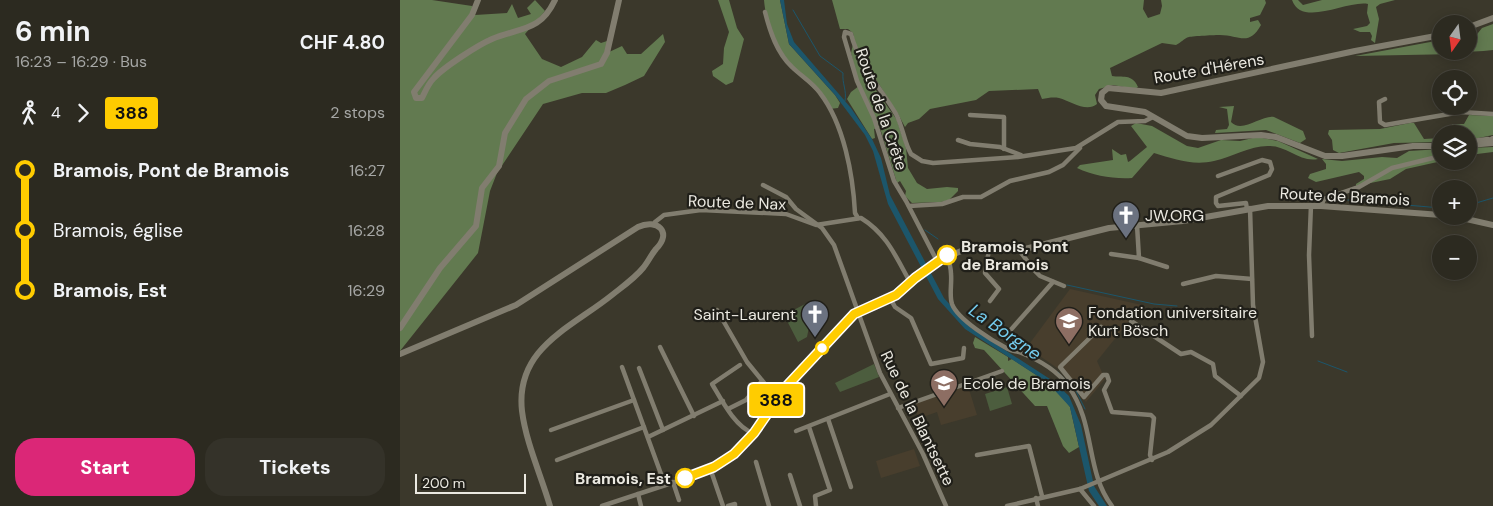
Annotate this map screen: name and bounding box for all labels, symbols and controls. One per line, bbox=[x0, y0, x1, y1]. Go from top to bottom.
text: 6 min bbox=[15, 13, 91, 50]
north arrow bbox=[1432, 15, 1478, 60]
map controls bbox=[1432, 15, 1477, 280]
text: CHF 4.80 bbox=[300, 30, 385, 55]
street label: Route de la Crête bbox=[851, 45, 912, 173]
street label: Route d'Hérens bbox=[1152, 48, 1266, 89]
text: 16:23 – 16:29 · Bus bbox=[15, 51, 147, 72]
button: locate bbox=[1432, 70, 1477, 115]
icon: walk bbox=[15, 99, 43, 127]
icon: forward bbox=[69, 99, 97, 127]
text: 388 bbox=[115, 101, 148, 125]
text: 4 bbox=[51, 102, 61, 123]
text: 2 stops bbox=[330, 102, 385, 123]
button: layers bbox=[1432, 125, 1477, 170]
text: Bramois, Pont de Bramois bbox=[53, 158, 289, 183]
text: 16:27 bbox=[349, 160, 385, 181]
button: + bbox=[1432, 180, 1477, 225]
street label: Route de Bramois bbox=[1279, 183, 1411, 210]
street label: Route de Nax bbox=[688, 190, 786, 215]
church icon: JW.ORG bbox=[1111, 200, 1141, 239]
place label: JW.ORG bbox=[1145, 205, 1204, 226]
text: Bramois, église bbox=[53, 218, 183, 243]
text: 16:28 bbox=[348, 220, 385, 241]
button: − bbox=[1432, 235, 1477, 280]
place label: Bramois, Pont de Bramois bbox=[961, 236, 1069, 275]
marker: Bramois, Pont de Bramois bbox=[937, 245, 957, 265]
text: Bramois, Est bbox=[53, 278, 167, 303]
text: 16:29 bbox=[348, 280, 385, 301]
water label: La Borgne bbox=[964, 298, 1046, 366]
church icon: Saint-Laurent bbox=[800, 299, 830, 338]
place label: Fondation universitaire Kurt Bösch bbox=[1088, 302, 1257, 341]
place label: Saint-Laurent bbox=[694, 304, 796, 325]
school or university icon: Fondation universitaire Kurt Bösch bbox=[1054, 306, 1084, 345]
unlabelled marker bbox=[815, 341, 829, 355]
street label: Rue de la Blantsette bbox=[876, 347, 959, 489]
school or university icon: Ecole de Bramois bbox=[929, 368, 959, 407]
place label: Ecole de Bramois bbox=[963, 373, 1091, 394]
line badge: 388 bbox=[747, 384, 805, 416]
text: 388 bbox=[759, 388, 793, 412]
button: Start bbox=[15, 438, 195, 496]
button: Tickets bbox=[205, 438, 385, 496]
place label: Bramois, Est bbox=[575, 468, 671, 489]
marker: Bramois, Est bbox=[675, 468, 695, 488]
scale bar bbox=[415, 471, 526, 494]
text: 200 m bbox=[422, 474, 465, 492]

